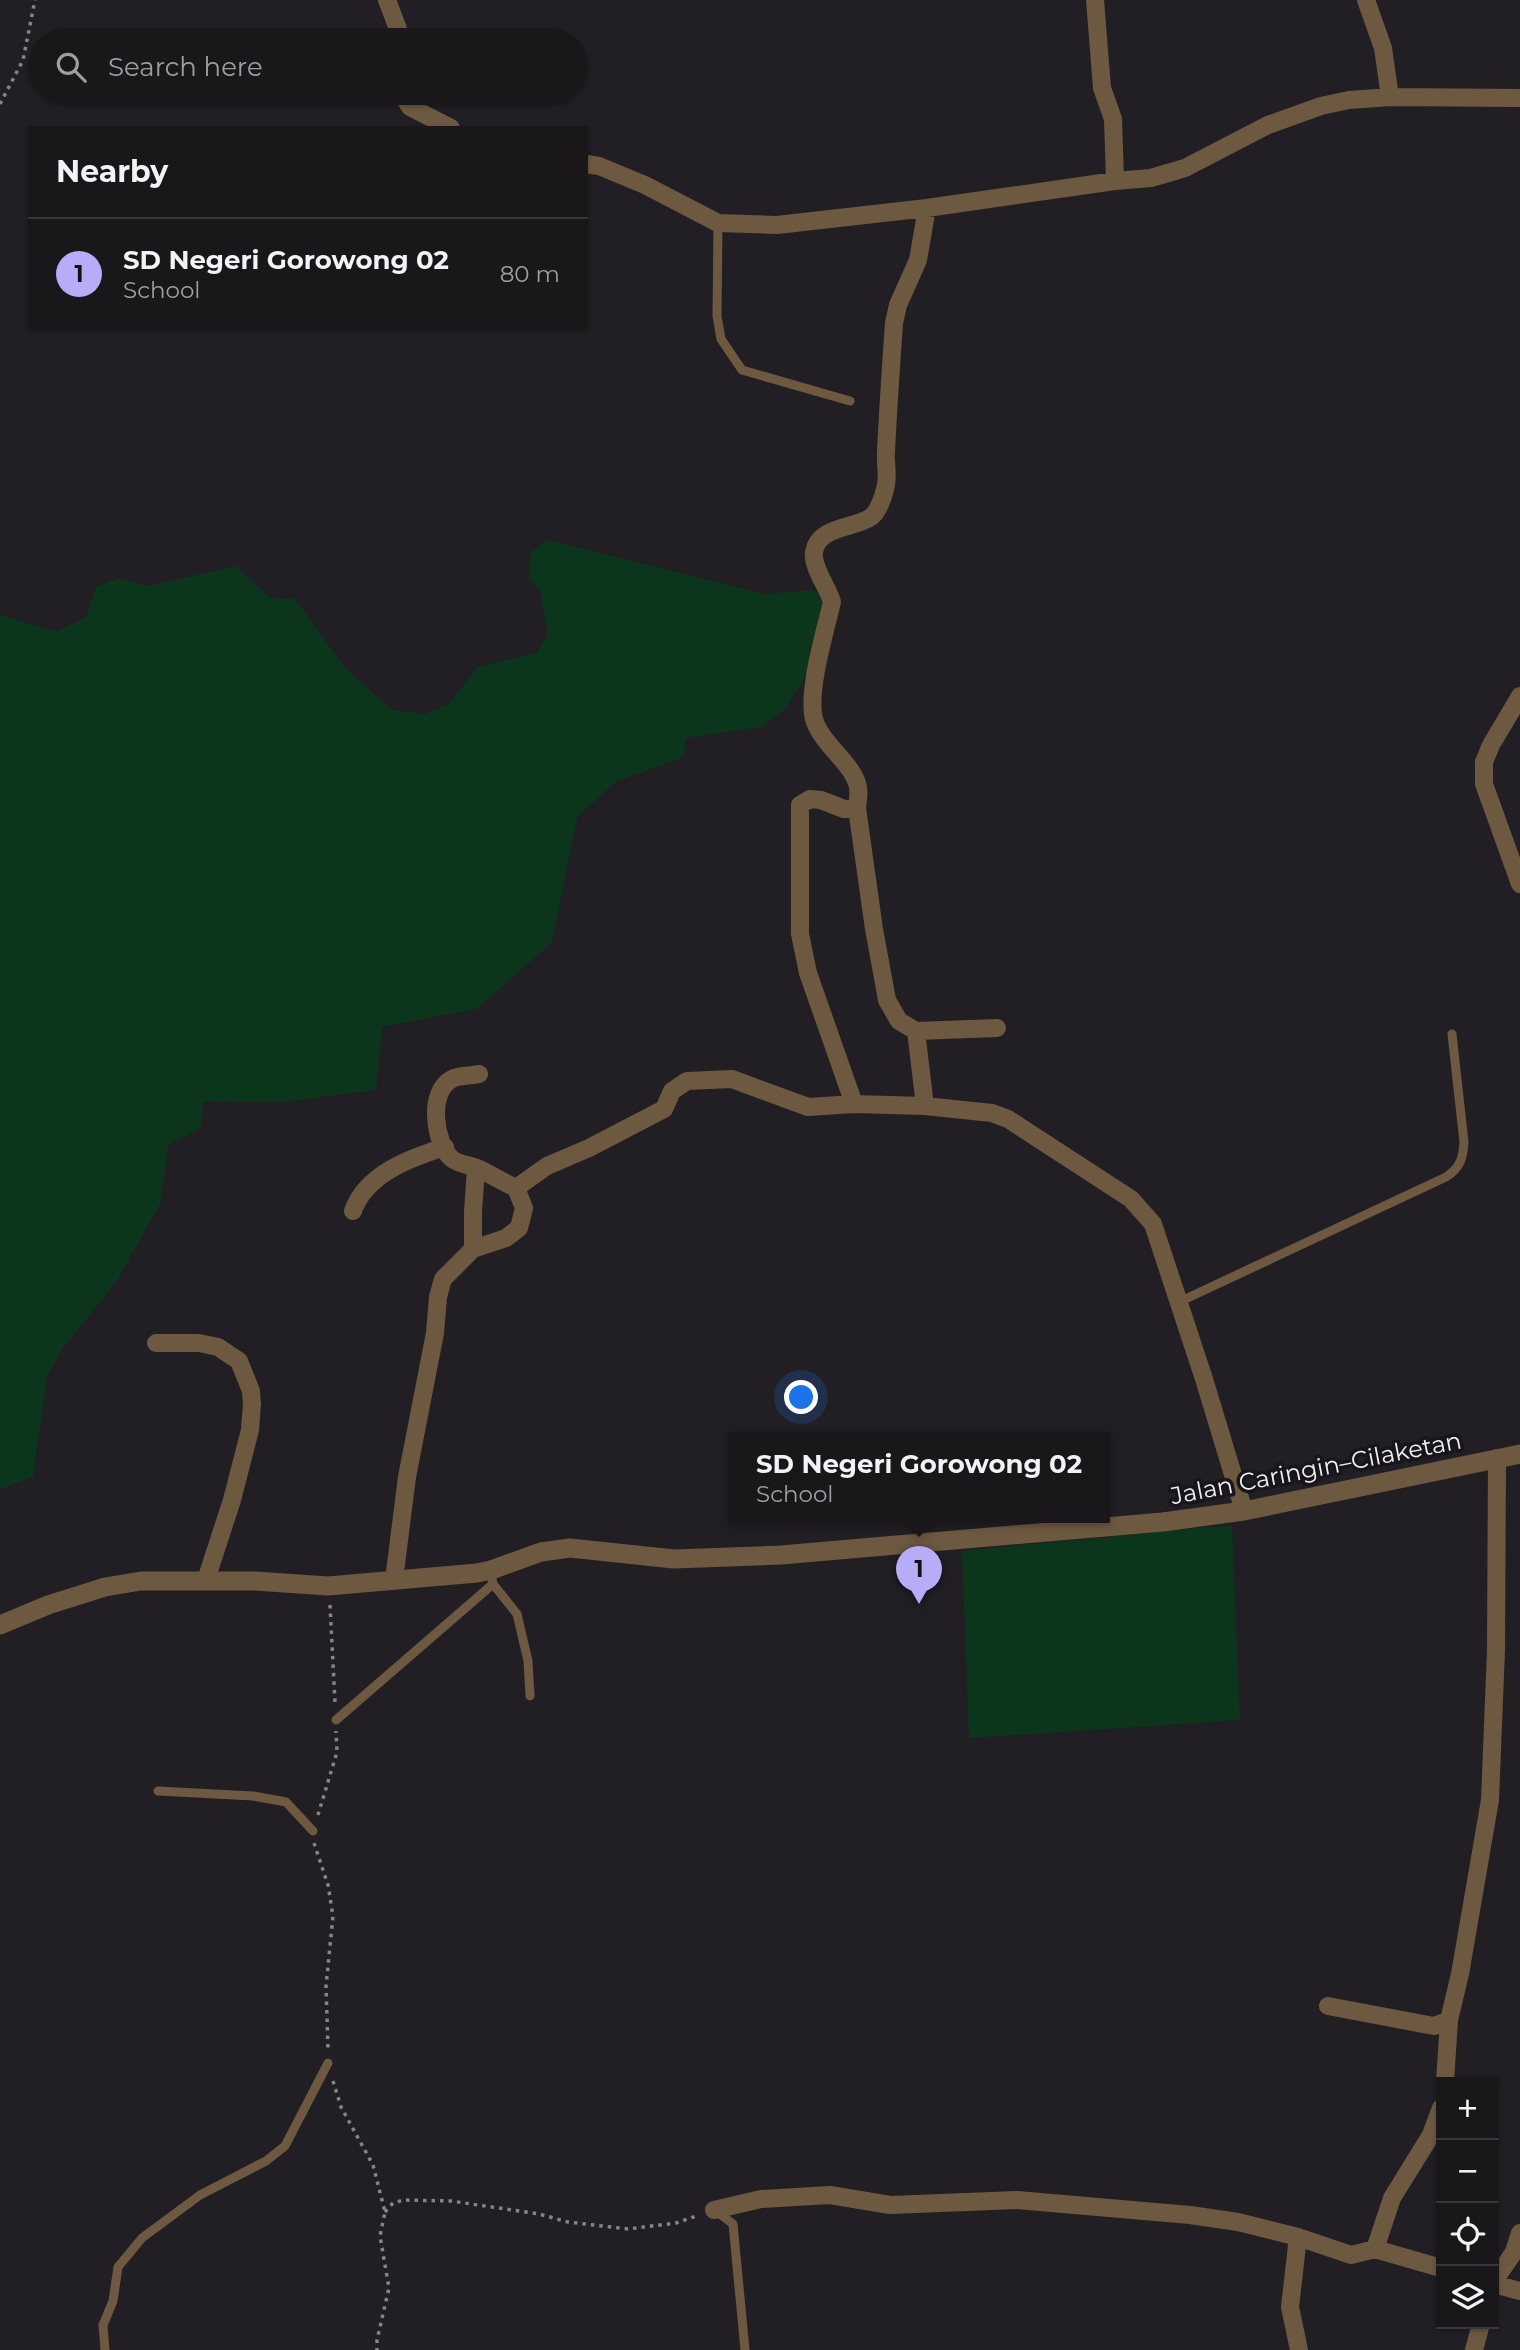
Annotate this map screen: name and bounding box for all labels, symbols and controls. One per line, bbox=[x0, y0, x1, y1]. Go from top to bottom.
search box bbox=[28, 28, 588, 105]
icon: search bbox=[52, 48, 90, 86]
text: Search here bbox=[108, 51, 263, 83]
text: Nearby bbox=[56, 153, 168, 190]
text: SD Negeri Gorowong 02 bbox=[123, 244, 449, 276]
text: 1 bbox=[74, 260, 84, 288]
text: 80 m bbox=[500, 260, 560, 288]
text: School bbox=[123, 276, 201, 304]
your location bbox=[784, 1380, 818, 1414]
street label: Jalan Caringin–Cilaketan bbox=[1167, 1426, 1464, 1511]
popup bbox=[728, 1432, 1110, 1523]
text: SD Negeri Gorowong 02 bbox=[756, 1448, 1082, 1480]
text: School bbox=[756, 1480, 834, 1508]
pin: 1 bbox=[896, 1546, 942, 1604]
map controls bbox=[1436, 2077, 1499, 2329]
button: + bbox=[1436, 2077, 1499, 2140]
button: − bbox=[1436, 2140, 1499, 2203]
button: locate bbox=[1436, 2203, 1499, 2266]
button: layers bbox=[1436, 2266, 1499, 2329]

